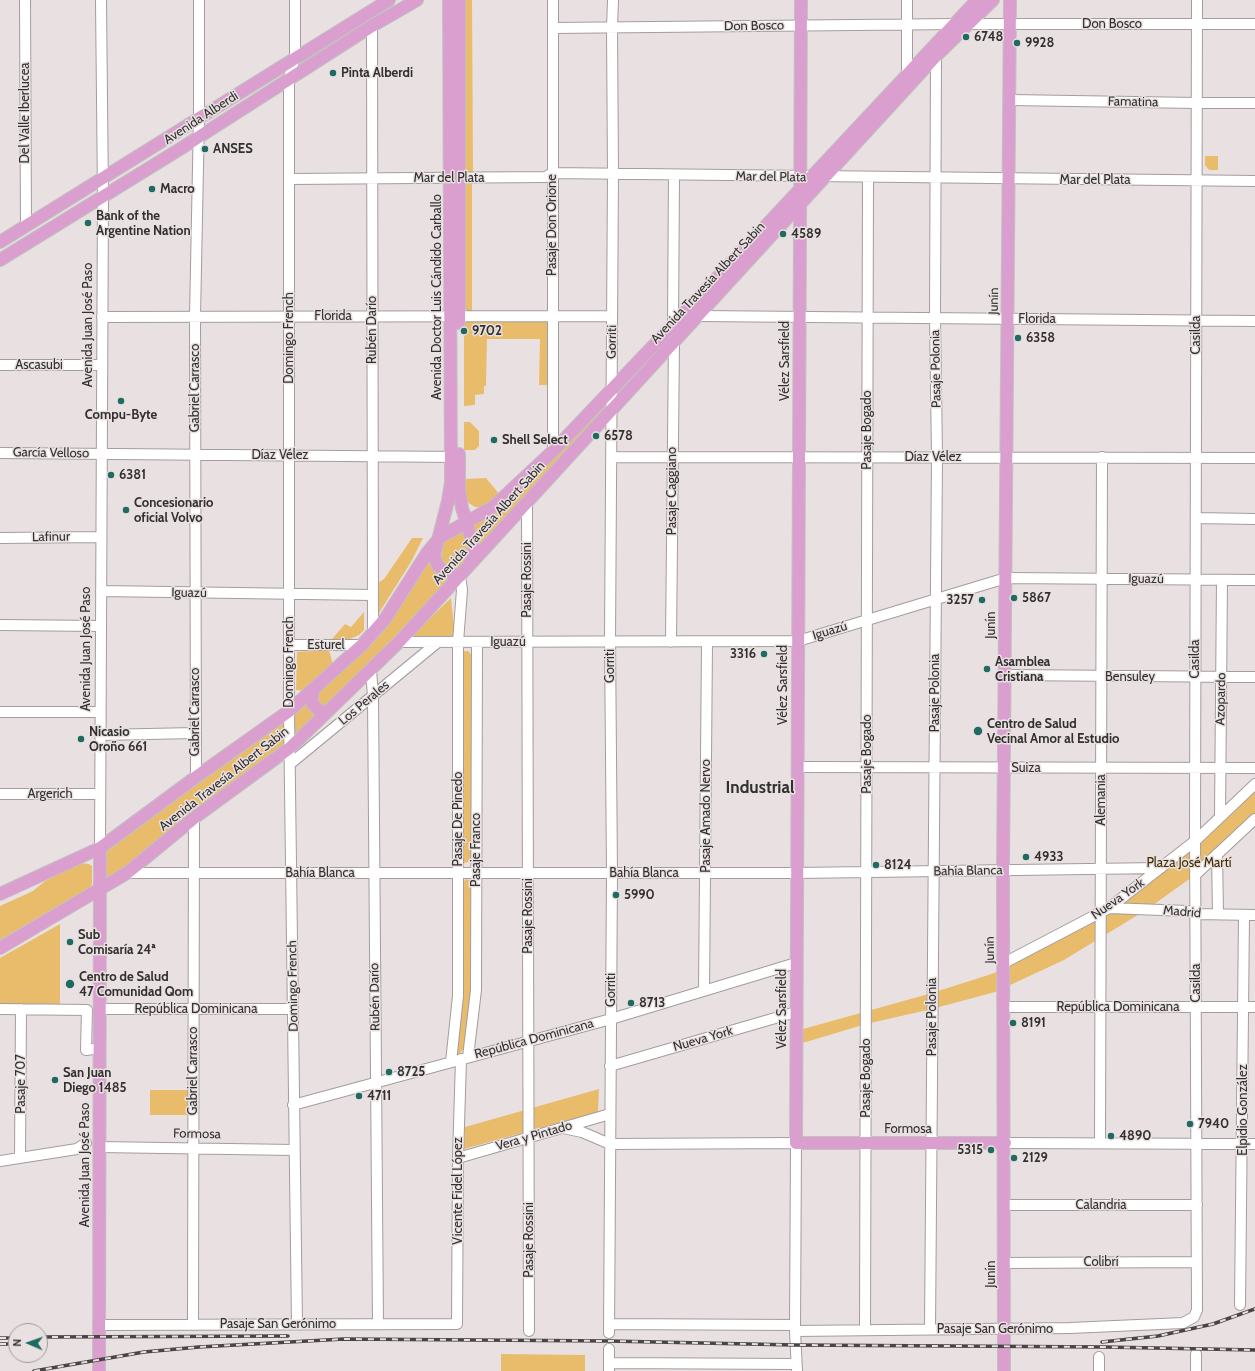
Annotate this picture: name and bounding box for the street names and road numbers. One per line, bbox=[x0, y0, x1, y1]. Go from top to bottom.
street label: Don Bosco bbox=[1082, 16, 1142, 32]
street label: Don Bosco bbox=[724, 18, 784, 34]
street label: Del Valle Iberlucea bbox=[17, 62, 33, 164]
street label: Avenida Alberdi bbox=[161, 88, 241, 148]
street label: Famatina bbox=[1108, 94, 1158, 110]
street label: Mar del Plata bbox=[735, 169, 807, 185]
street label: Mar del Plata bbox=[414, 170, 484, 186]
street label: Mar del Plata bbox=[1060, 172, 1130, 188]
street label: Pasaje Don Orione bbox=[544, 174, 560, 276]
street label: Avenida Doctor Luis Cándido Carballo bbox=[429, 194, 445, 400]
street label: Avenida Travesía Albert Sabin bbox=[648, 219, 768, 347]
street label: Avenida Juan José Paso bbox=[80, 263, 96, 387]
street label: Junín bbox=[986, 287, 1002, 315]
street label: Domingo French bbox=[281, 292, 297, 384]
street label: Rubén Darío bbox=[364, 296, 380, 364]
street label: Florida bbox=[314, 308, 352, 324]
street label: Florida bbox=[1018, 311, 1056, 327]
street label: Casilda bbox=[1188, 316, 1204, 354]
street label: Vélez Sarsfield bbox=[777, 321, 793, 401]
street label: Gorriti bbox=[604, 325, 620, 359]
street label: Pasaje Polonia bbox=[928, 330, 944, 408]
street label: Gabriel Carrasco bbox=[187, 344, 203, 432]
street label: Ascasubi bbox=[15, 357, 63, 373]
street label: Pasaje Bogado bbox=[859, 390, 875, 470]
street label: García Velloso bbox=[13, 445, 89, 461]
street label: Díaz Vélez bbox=[252, 447, 308, 463]
street label: Pasaje Caggiano bbox=[664, 447, 680, 535]
street label: Díaz Vélez bbox=[905, 449, 961, 465]
street label: Avenida Travesía Albert Sabin bbox=[430, 458, 548, 588]
street label: Lafinur bbox=[32, 529, 70, 545]
street label: Pasaje Rossini bbox=[519, 542, 535, 618]
street label: Iguazú bbox=[1128, 571, 1164, 587]
street label: Iguazú bbox=[171, 585, 207, 601]
street label: Avenida Juan José Paso bbox=[78, 587, 94, 711]
street label: Junín bbox=[983, 611, 999, 639]
street label: Domingo French bbox=[281, 616, 297, 708]
street label: Iguazú bbox=[811, 618, 849, 644]
street label: Iguazú bbox=[490, 634, 526, 650]
street label: Esturel bbox=[307, 637, 345, 653]
street label: Casilda bbox=[1187, 640, 1203, 678]
street label: Vélez Sarsfield bbox=[775, 645, 791, 725]
street label: Gorriti bbox=[602, 649, 618, 683]
street label: Pasaje Polonia bbox=[927, 654, 943, 732]
street label: Gabriel Carrasco bbox=[187, 668, 203, 756]
street label: Bensuley bbox=[1105, 669, 1155, 685]
street label: Azopardo bbox=[1213, 672, 1229, 726]
street label: Los Perales bbox=[336, 677, 392, 729]
street label: Pasaje Bogado bbox=[859, 714, 875, 794]
street label: Avenida Travesía Albert Sabin bbox=[156, 724, 292, 834]
street label: Pasaje Amado Nervo bbox=[698, 759, 714, 873]
street label: Suiza bbox=[1011, 760, 1041, 776]
street label: Pasaje De Pinedo bbox=[450, 772, 466, 866]
street label: Alemania bbox=[1093, 774, 1109, 826]
street label: Argerich bbox=[28, 786, 72, 802]
street label: Pasaje Franco bbox=[468, 813, 484, 887]
street label: Bahía Blanca bbox=[933, 863, 1003, 879]
street label: Bahía Blanca bbox=[285, 865, 355, 881]
street label: Bahía Blanca bbox=[609, 865, 679, 881]
street label: Nueva York bbox=[1088, 875, 1148, 923]
street label: Pasaje Rossini bbox=[520, 878, 536, 954]
street label: Madrid bbox=[1162, 903, 1202, 921]
street label: Junín bbox=[982, 936, 998, 964]
street label: Domingo French bbox=[284, 940, 302, 1032]
street label: Rubén Darío bbox=[367, 963, 383, 1031]
street label: Casilda bbox=[1188, 964, 1204, 1002]
street label: Vélez Sarsfield bbox=[774, 969, 790, 1049]
street label: Gorriti bbox=[603, 973, 619, 1007]
street label: Pasaje Polonia bbox=[924, 978, 940, 1056]
street label: República Dominicana bbox=[1057, 999, 1179, 1015]
street label: República Dominicana bbox=[135, 1001, 257, 1017]
street label: República Dominicana bbox=[473, 1016, 595, 1062]
street label: Nueva York bbox=[671, 1023, 735, 1055]
street label: Gabriel Carrasco bbox=[185, 1027, 201, 1115]
street label: Pasaje Bogado bbox=[858, 1038, 874, 1118]
street label: Pasaje 707 bbox=[13, 1054, 29, 1114]
street label: Elpidio González bbox=[1235, 1064, 1251, 1156]
street label: Avenida Juan José Paso bbox=[77, 1103, 93, 1227]
street label: Vera y Pintado bbox=[494, 1118, 574, 1154]
street label: Formosa bbox=[884, 1121, 932, 1137]
street label: Formosa bbox=[173, 1126, 221, 1142]
street label: Vicente Fidel López bbox=[450, 1137, 466, 1245]
street label: Calandria bbox=[1075, 1197, 1127, 1213]
street label: Pasaje Rossini bbox=[521, 1202, 537, 1278]
street label: Colibrí bbox=[1084, 1254, 1118, 1270]
street label: Junín bbox=[983, 1260, 999, 1288]
street label: Pasaje San Gerónimo bbox=[220, 1316, 336, 1332]
street label: Pasaje San Gerónimo bbox=[937, 1321, 1053, 1337]

